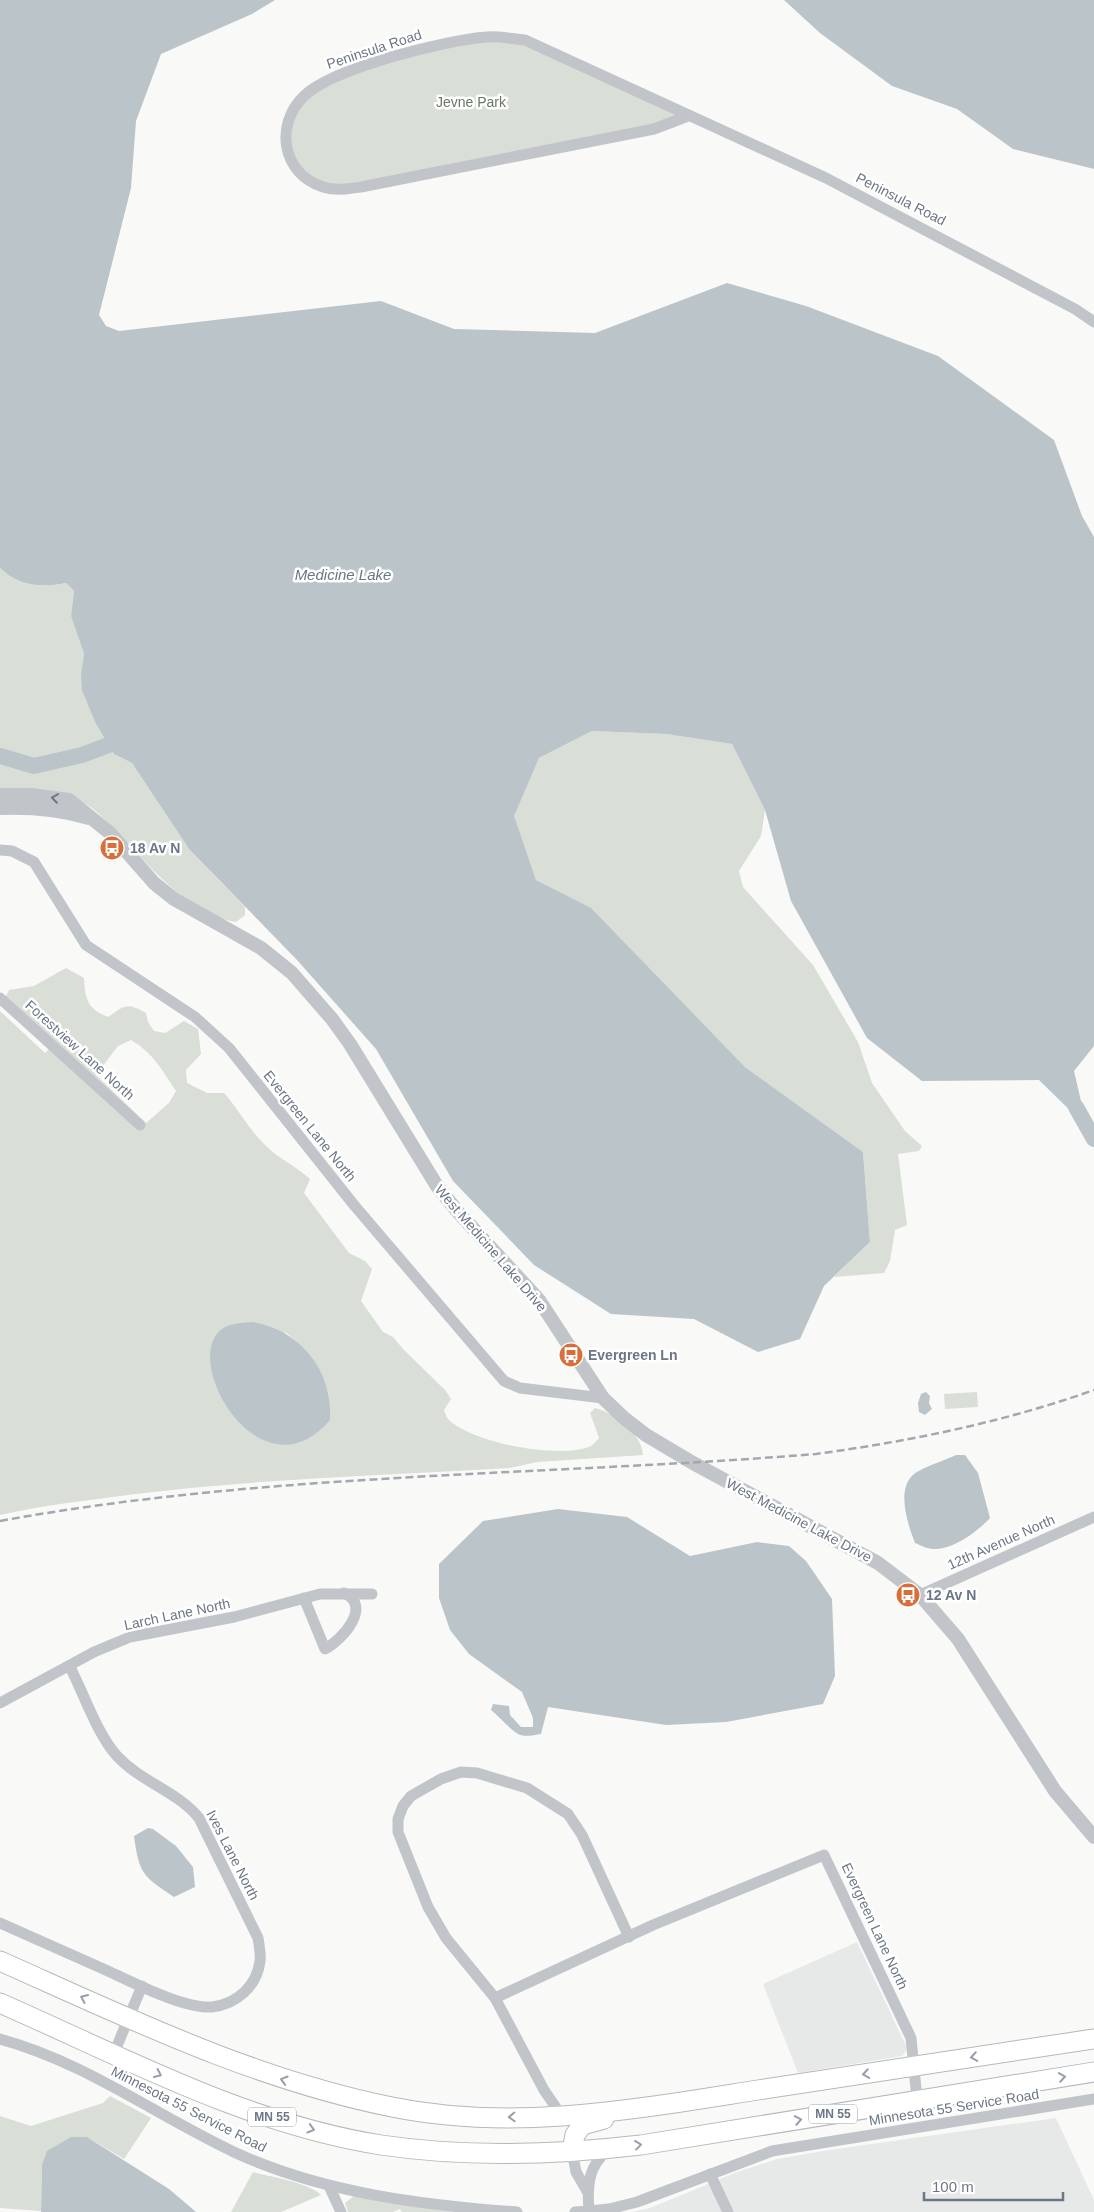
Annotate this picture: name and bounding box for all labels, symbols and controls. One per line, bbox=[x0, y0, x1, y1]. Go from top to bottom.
street label: Peninsula Road bbox=[325, 26, 423, 72]
park label: Jevne Park bbox=[436, 94, 507, 110]
street label: Peninsula Road bbox=[853, 169, 949, 229]
water label: Medicine Lake bbox=[295, 566, 391, 583]
one-way arrow bbox=[51, 793, 59, 804]
bus stop icon: 18 Av N bbox=[99, 835, 125, 861]
place label: 18 Av N bbox=[130, 840, 180, 856]
street label: Forestview Lane North bbox=[22, 997, 138, 1103]
street label: Evergreen Lane North bbox=[260, 1067, 360, 1185]
street label: West Medicine Lake Drive bbox=[432, 1181, 550, 1315]
bus stop icon: Evergreen Ln bbox=[558, 1342, 584, 1368]
place label: Evergreen Ln bbox=[588, 1347, 677, 1363]
street label: West Medicine Lake Drive bbox=[724, 1475, 875, 1565]
street label: 12th Avenue North bbox=[945, 1511, 1057, 1573]
bus stop icon: 12 Av N bbox=[895, 1582, 921, 1608]
place label: 12 Av N bbox=[926, 1587, 976, 1603]
street label: Larch Lane North bbox=[122, 1595, 232, 1633]
street label: Ives Lane North bbox=[203, 1807, 263, 1903]
street label: Evergreen Lane North bbox=[839, 1860, 911, 1992]
one-way arrow bbox=[80, 1994, 89, 2005]
one-way arrow bbox=[970, 2052, 978, 2062]
street label: Minnesota 55 Service Road bbox=[109, 2063, 269, 2155]
one-way arrow bbox=[153, 2067, 162, 2078]
one-way arrow bbox=[861, 2068, 870, 2078]
one-way arrow bbox=[1058, 2072, 1066, 2082]
one-way arrow bbox=[280, 2075, 288, 2085]
street label: Minnesota 55 Service Road bbox=[868, 2086, 1040, 2128]
road number: MN 55 bbox=[809, 2104, 857, 2124]
road number: MN 55 bbox=[248, 2108, 296, 2126]
one-way arrow bbox=[508, 2112, 516, 2123]
one-way arrow bbox=[794, 2115, 803, 2125]
one-way arrow bbox=[306, 2123, 314, 2133]
one-way arrow bbox=[634, 2140, 642, 2151]
scale bar bbox=[924, 2170, 1063, 2202]
text: 100 m bbox=[932, 2178, 974, 2195]

